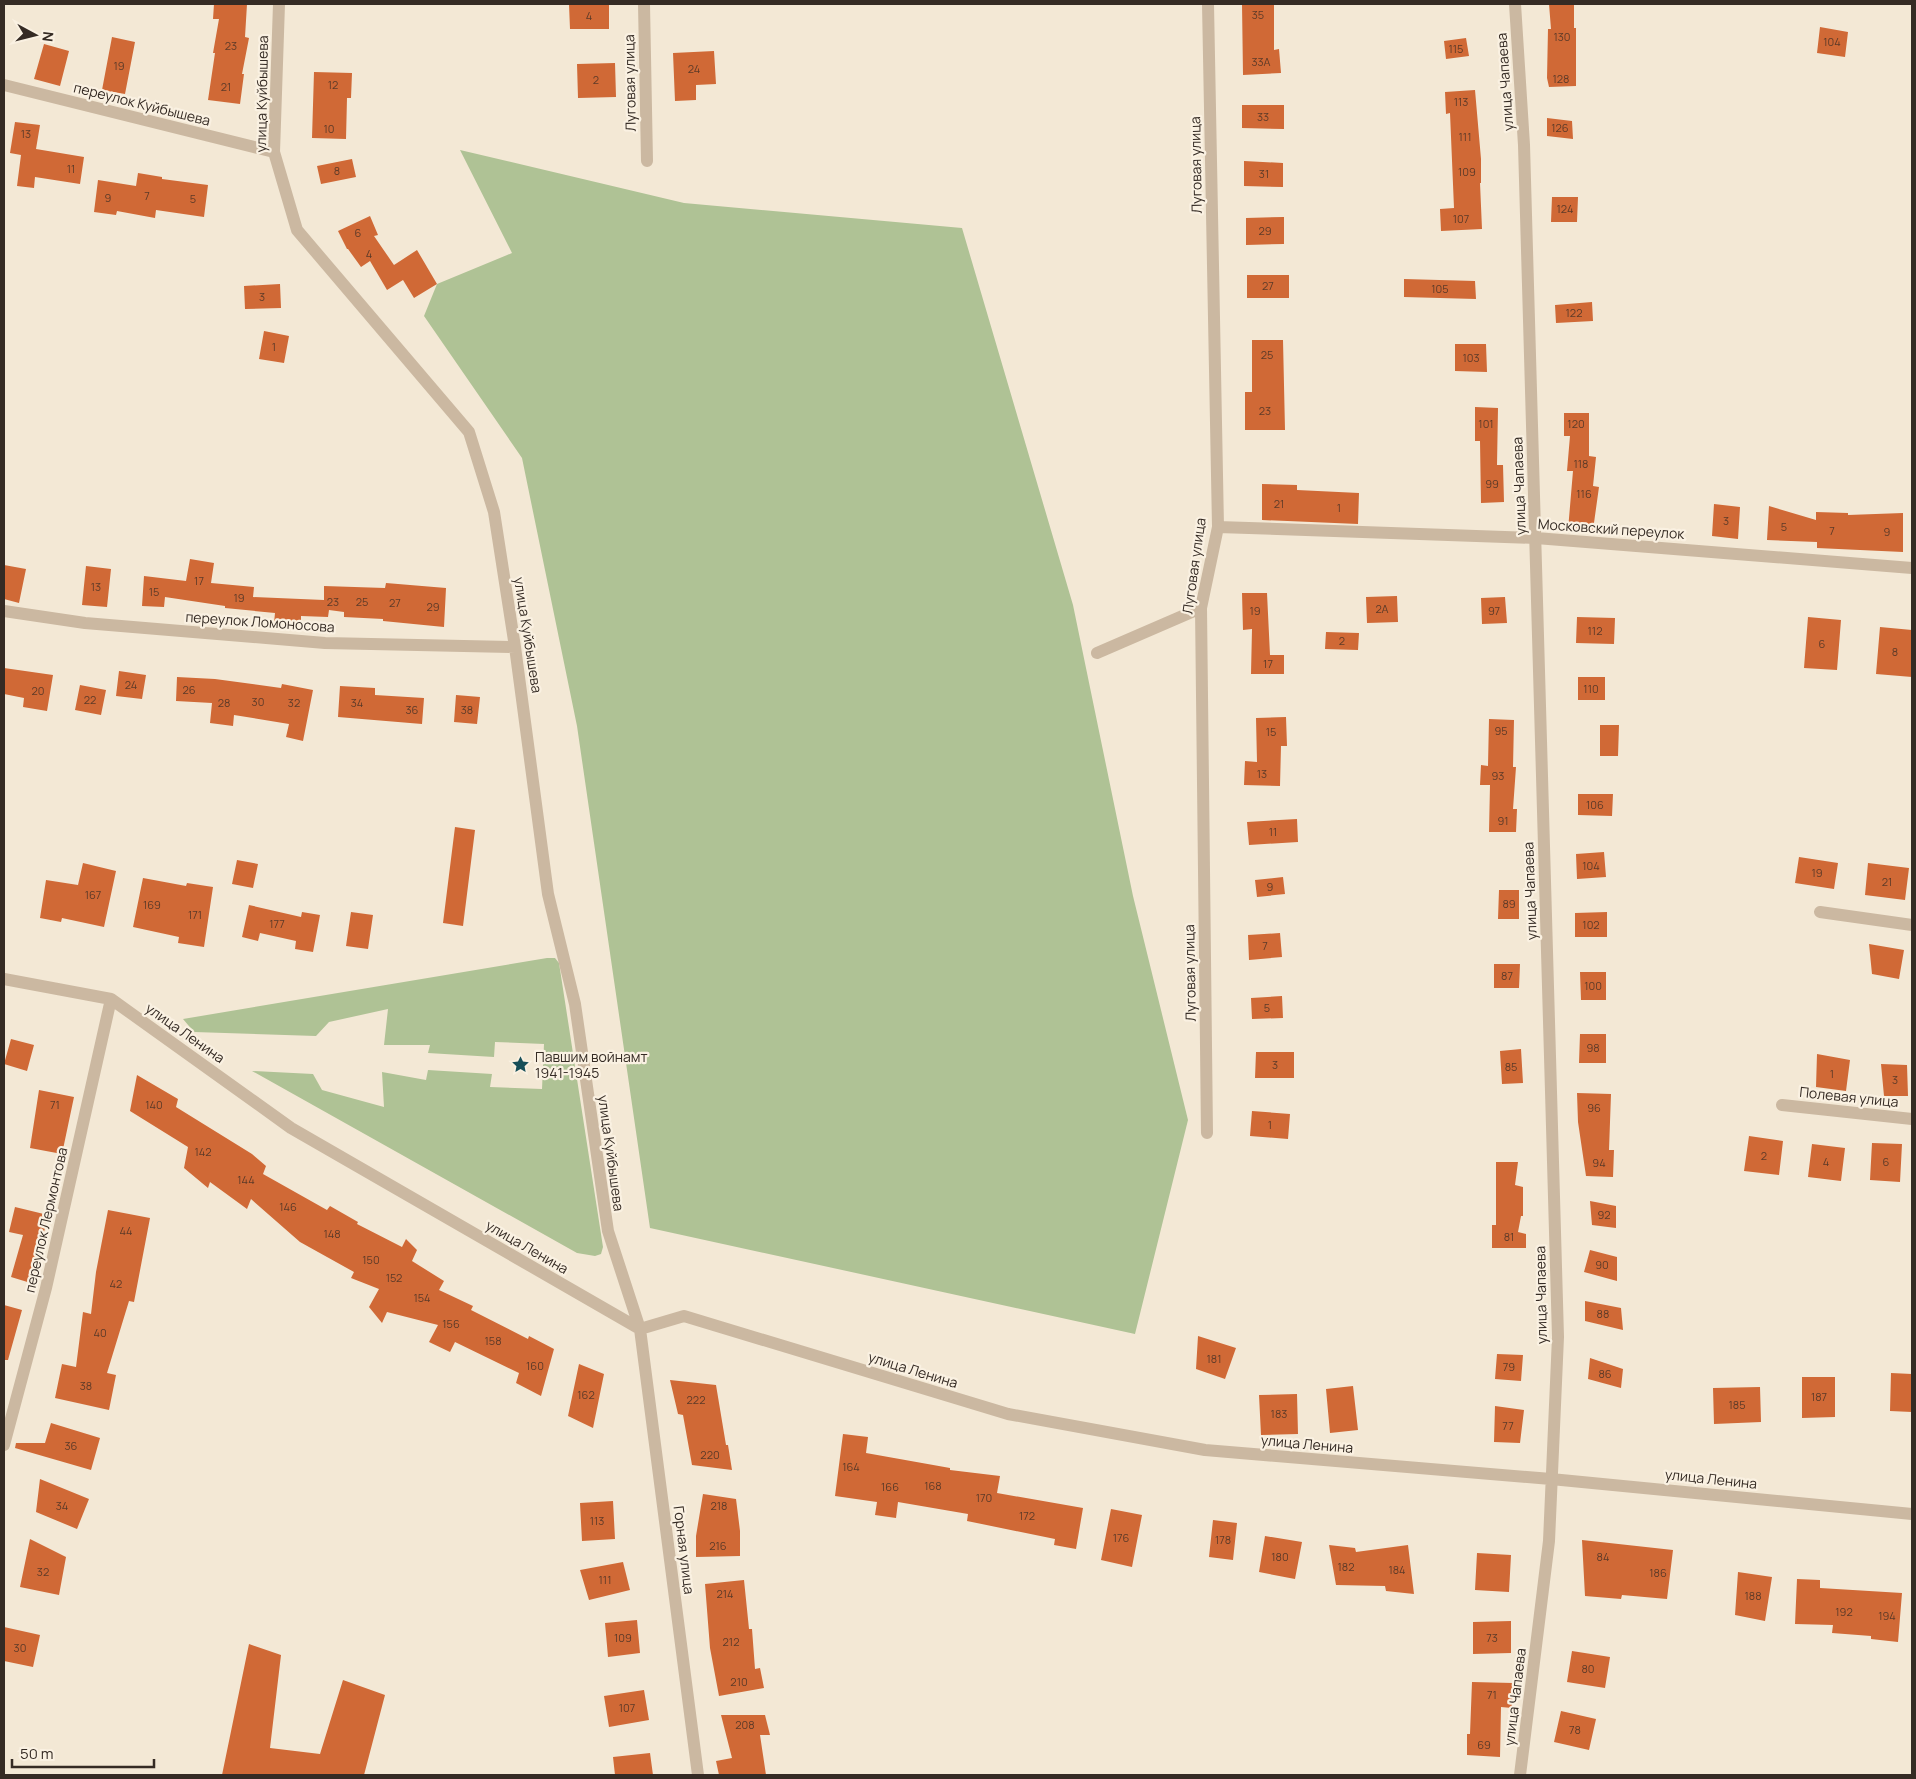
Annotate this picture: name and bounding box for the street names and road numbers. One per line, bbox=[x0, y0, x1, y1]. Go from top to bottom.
street label: улица Чапаева bbox=[1492, 32, 1517, 132]
street label: Луговая улица bbox=[619, 34, 640, 132]
street label: улица Куйбышева bbox=[251, 35, 272, 153]
street label: переулок Куйбышева bbox=[72, 77, 212, 130]
street label: Луговая улица bbox=[1185, 116, 1206, 214]
street label: улица Чапаева bbox=[1507, 437, 1530, 536]
street label: Московский переулок bbox=[1537, 514, 1686, 543]
street label: Луговая улица bbox=[1177, 516, 1210, 615]
street label: улица Куйбышева bbox=[510, 576, 547, 694]
street label: переулок Ломоносова bbox=[185, 607, 335, 636]
street label: улица Чапаева bbox=[1518, 842, 1541, 941]
street label: Луговая улица bbox=[1179, 924, 1200, 1022]
street label: улица Ленина bbox=[142, 998, 229, 1067]
street label: Полевая улица bbox=[1799, 1082, 1900, 1111]
street label: улица Куйбышева bbox=[594, 1094, 629, 1212]
street label: переулок Лермонтова bbox=[20, 1145, 71, 1294]
street label: улица Ленина bbox=[482, 1215, 572, 1278]
street label: улица Чапаева bbox=[1530, 1246, 1551, 1344]
street label: улица Ленина bbox=[866, 1347, 960, 1392]
street label: улица Ленина bbox=[1260, 1430, 1354, 1457]
street label: улица Ленина bbox=[1664, 1464, 1758, 1493]
street label: Горная улица bbox=[670, 1505, 699, 1595]
street label: улица Чапаева bbox=[1499, 1647, 1530, 1747]

